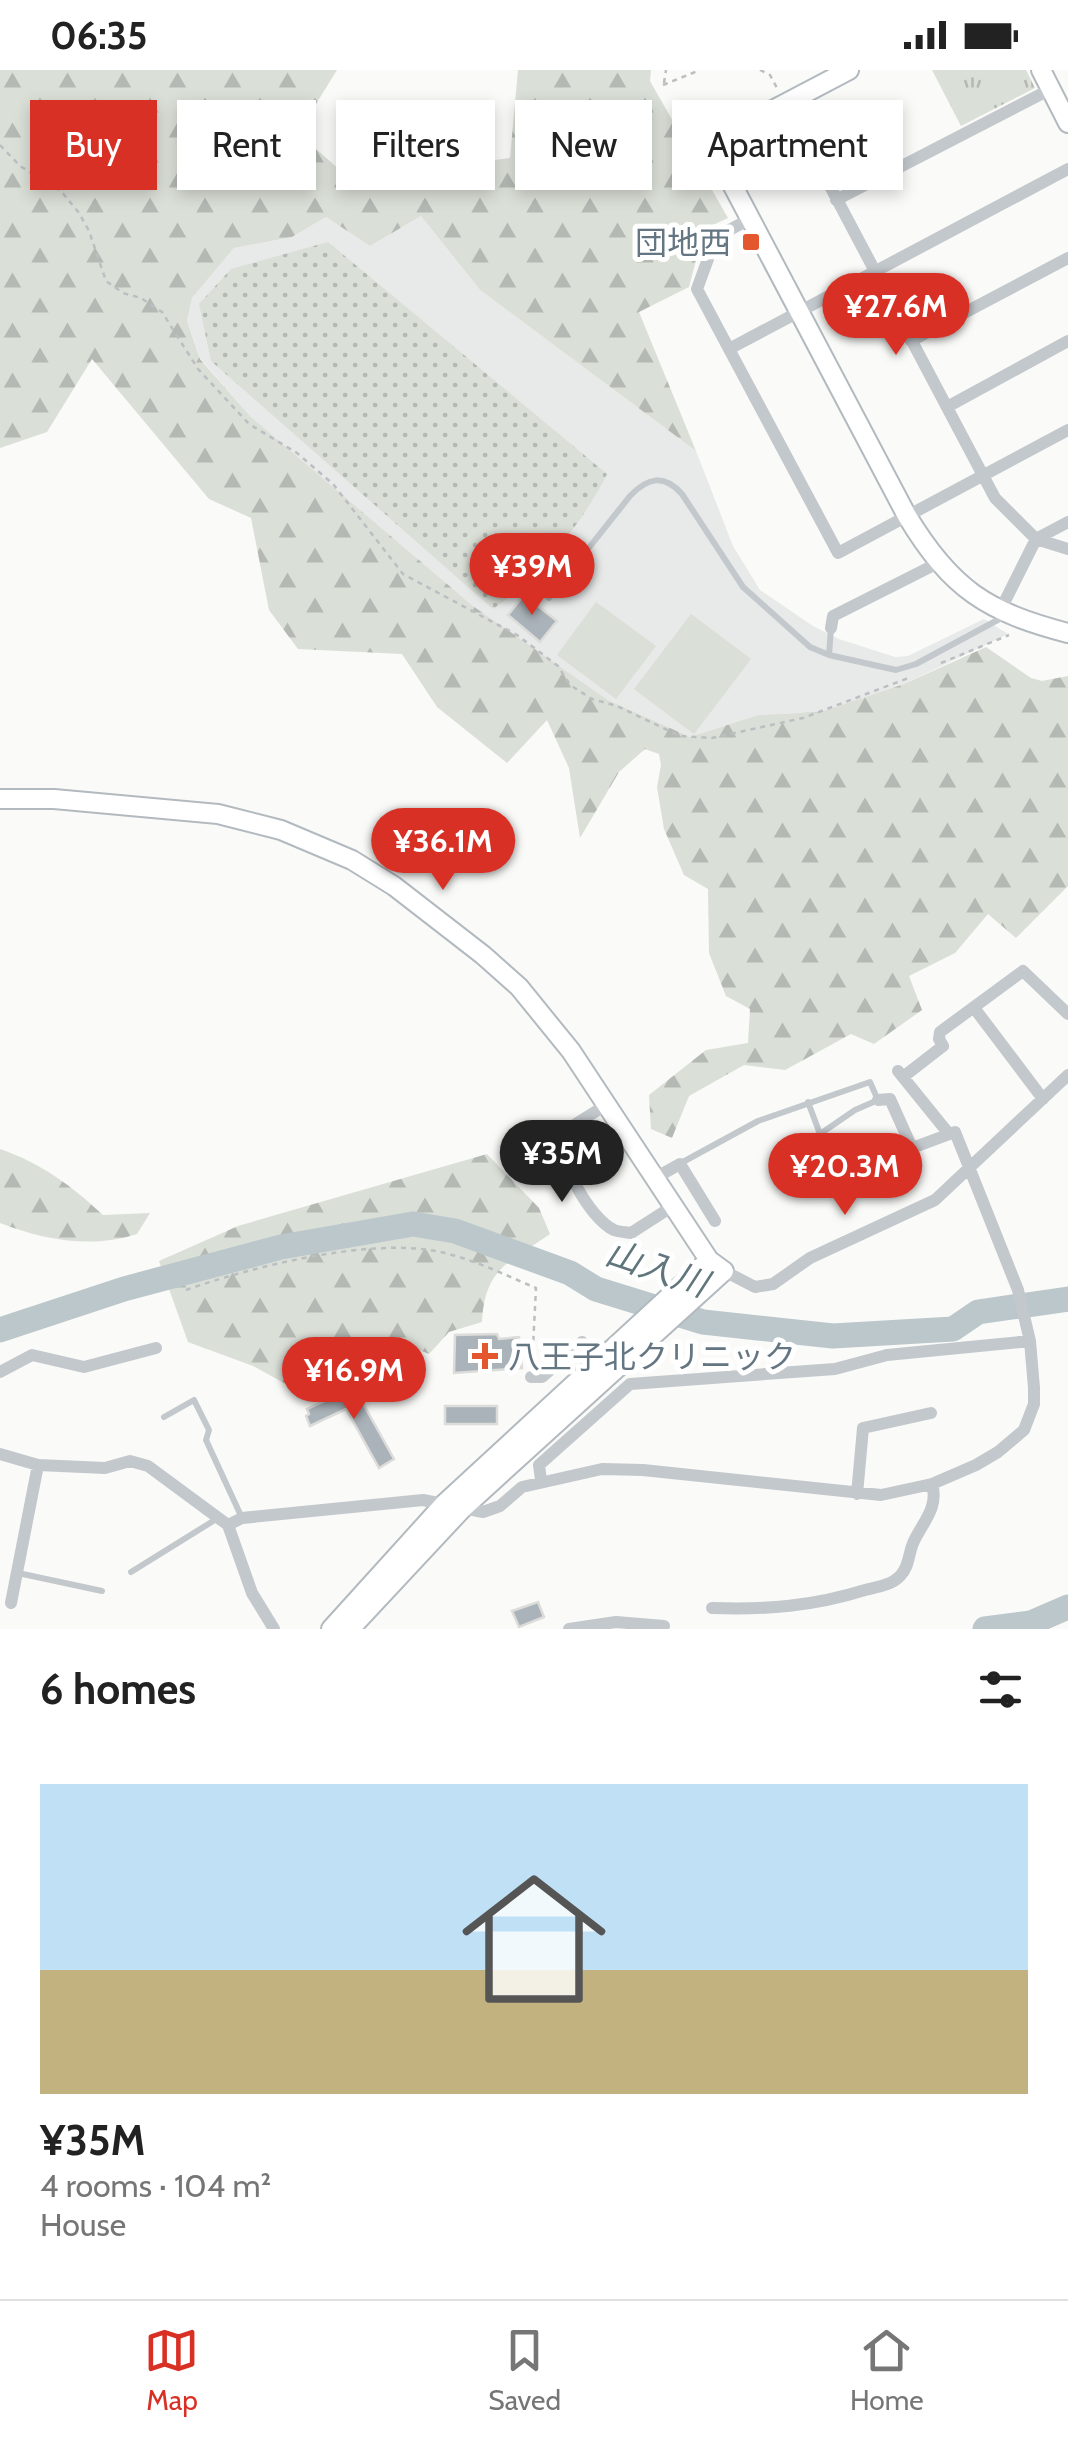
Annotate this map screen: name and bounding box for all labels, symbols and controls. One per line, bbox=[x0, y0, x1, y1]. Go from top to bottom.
text: 06:35 bbox=[50, 12, 148, 59]
chip: Buy bbox=[30, 100, 157, 190]
chip: Rent bbox=[177, 100, 316, 190]
chip: Filters bbox=[336, 100, 495, 190]
chip: New bbox=[515, 100, 652, 190]
chip: Apartment bbox=[672, 100, 903, 190]
place label: 団地西 bbox=[635, 223, 731, 262]
marker: 団地西 bbox=[740, 231, 762, 253]
pin: ¥27.6M bbox=[815, 273, 977, 358]
text: ¥27.6M bbox=[844, 286, 948, 325]
pin: ¥39M bbox=[473, 533, 591, 618]
text: ¥39M bbox=[492, 546, 572, 585]
pin: ¥36.1M bbox=[362, 808, 524, 893]
text: ¥36.1M bbox=[393, 821, 493, 860]
pin: ¥35M bbox=[503, 1120, 621, 1205]
text: ¥35M bbox=[522, 1133, 602, 1172]
pin: ¥20.3M bbox=[764, 1133, 926, 1218]
text: ¥20.3M bbox=[790, 1146, 900, 1185]
water label: 山入川 bbox=[600, 1231, 717, 1307]
pin: ¥16.9M bbox=[273, 1337, 435, 1422]
place label: 八王子北クリニック bbox=[508, 1337, 796, 1376]
marker: 八王子北クリニック bbox=[472, 1343, 498, 1369]
text: ¥16.9M bbox=[304, 1350, 404, 1389]
icon: filters bbox=[973, 1662, 1028, 1717]
text: 6 homes bbox=[40, 1663, 196, 1715]
icon: home bbox=[444, 1849, 624, 2029]
text: ¥35M bbox=[40, 2114, 146, 2166]
text: 4 rooms · 104 m² bbox=[40, 2166, 271, 2205]
text: House bbox=[40, 2205, 126, 2244]
tab: Map bbox=[144, 2323, 199, 2417]
tab: Saved bbox=[488, 2323, 561, 2417]
tab: Home bbox=[850, 2323, 924, 2417]

